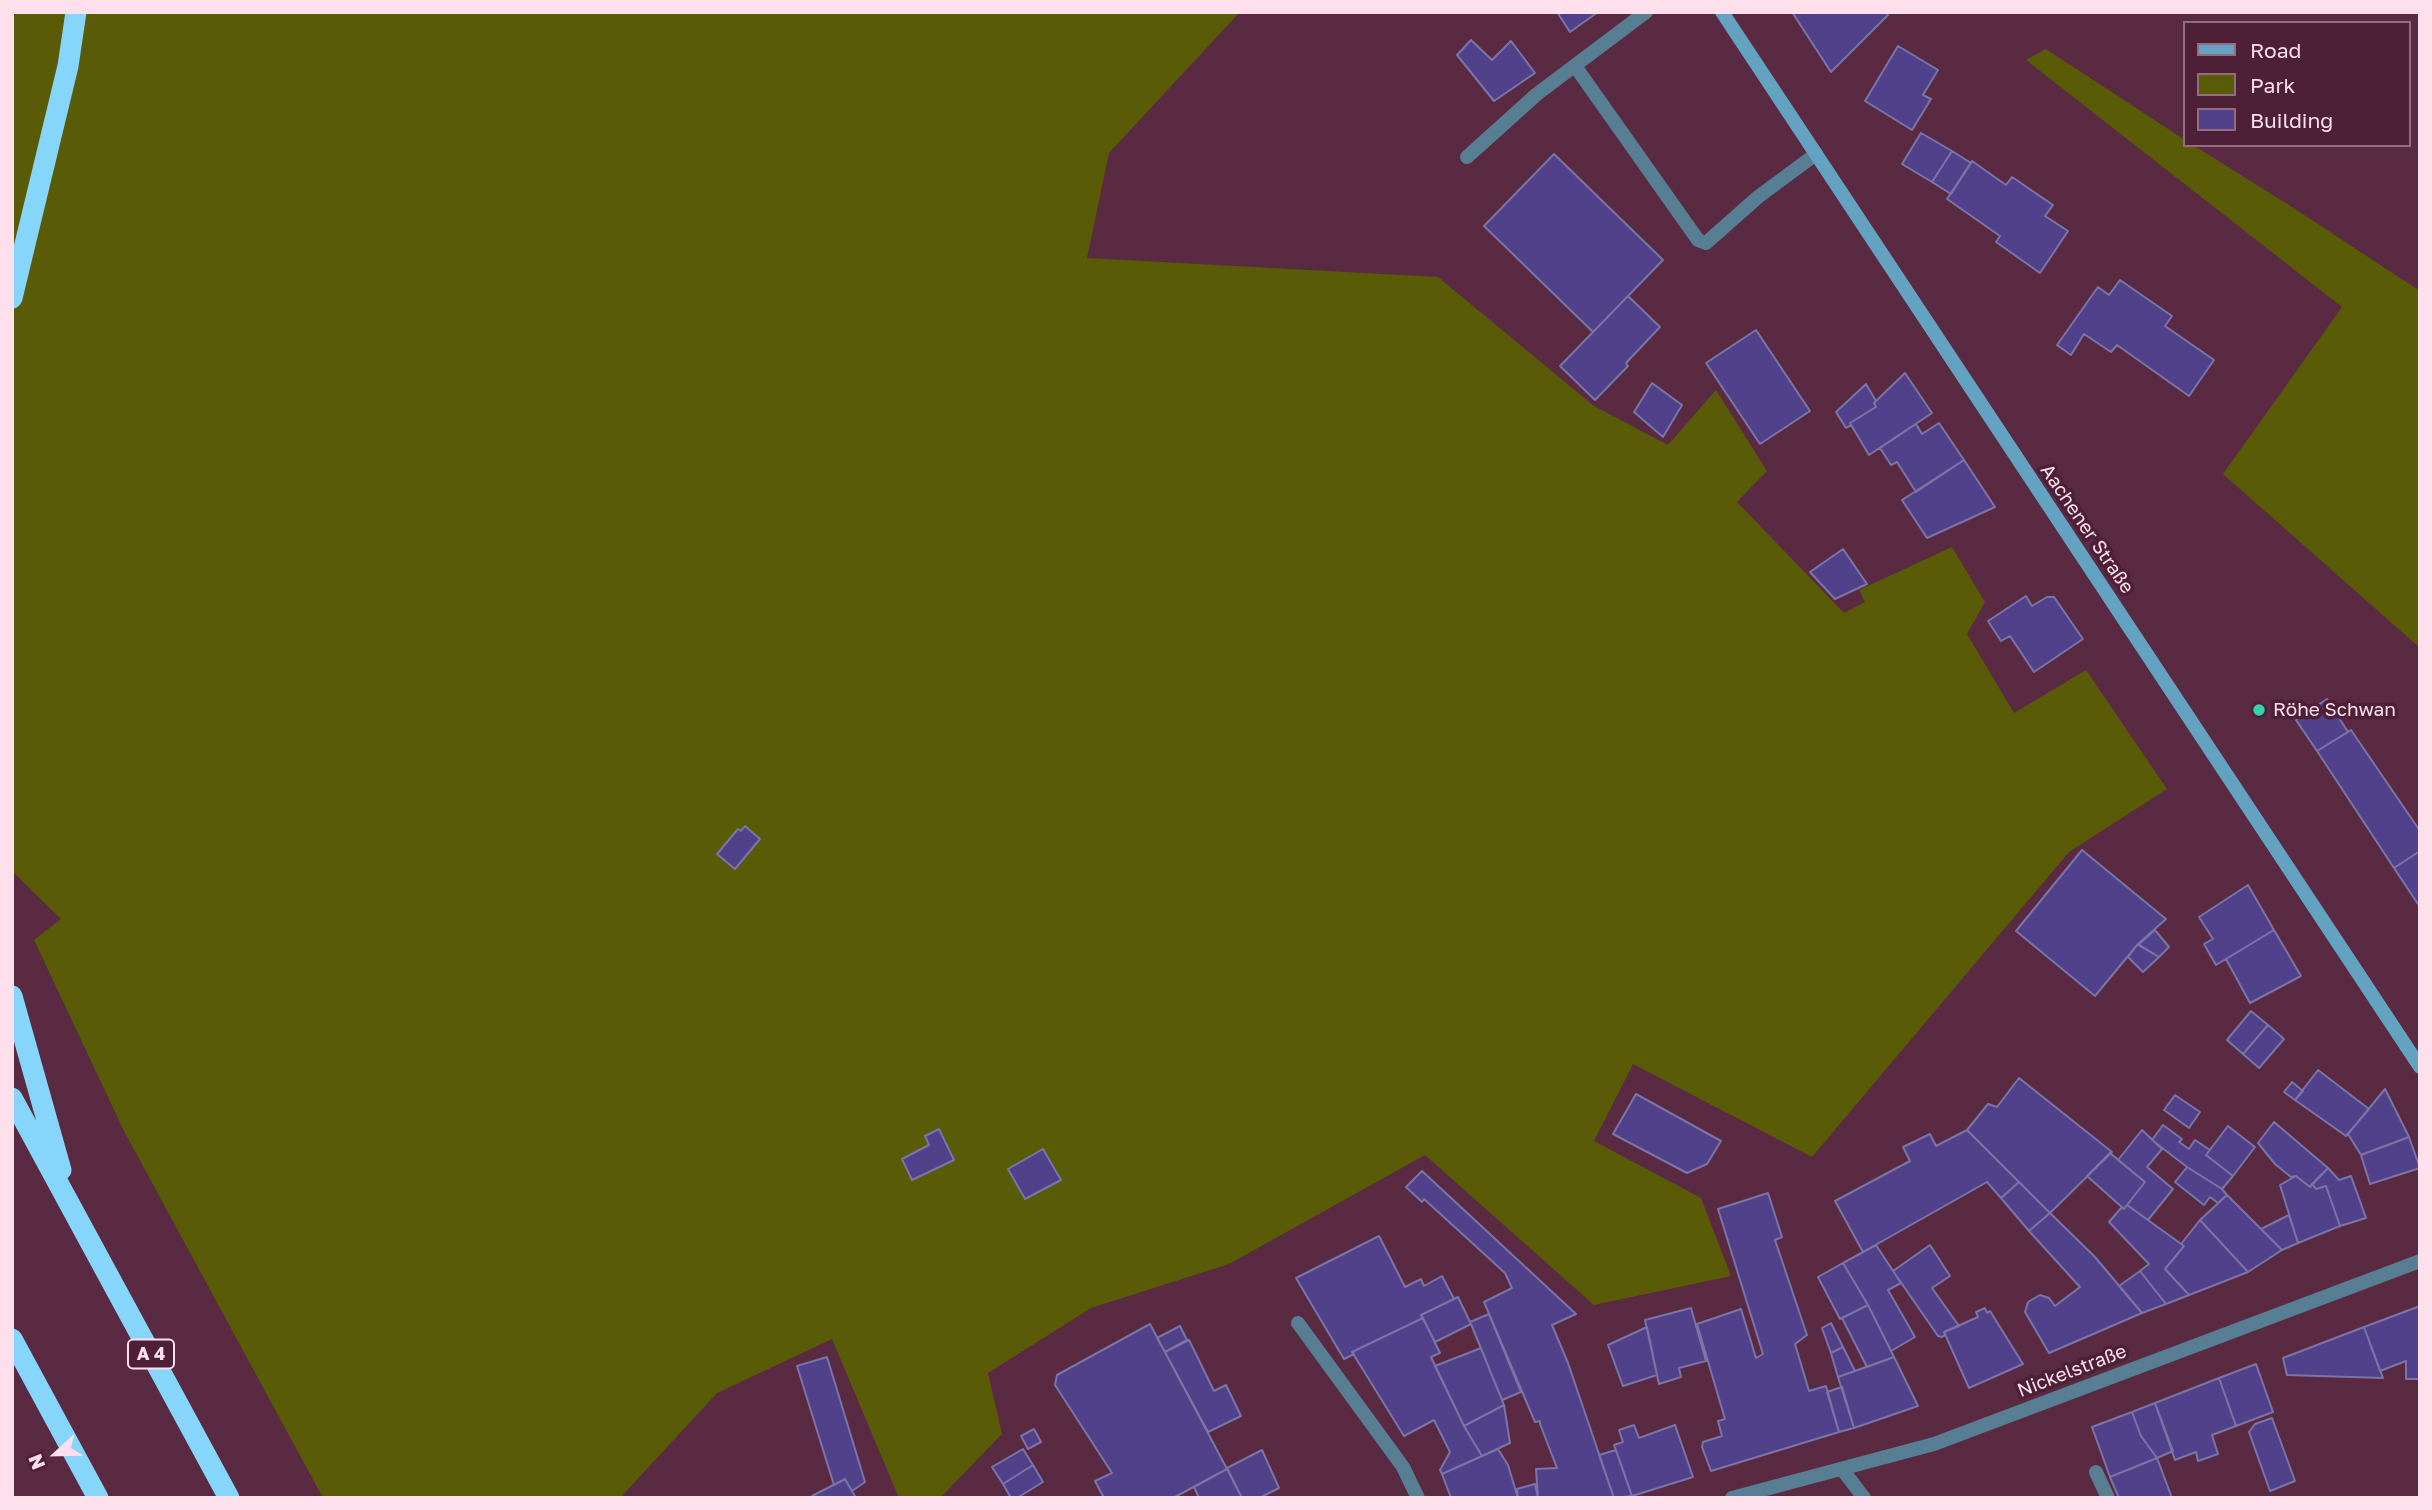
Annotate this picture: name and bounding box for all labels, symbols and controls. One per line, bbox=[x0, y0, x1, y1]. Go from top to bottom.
legend bbox=[2184, 21, 2411, 147]
text: Road bbox=[2250, 37, 2301, 63]
text: Park bbox=[2250, 72, 2295, 98]
text: Building bbox=[2250, 107, 2333, 133]
street label: Aachener Straße bbox=[2035, 460, 2139, 598]
place label: Röhe Schwan bbox=[2273, 699, 2396, 721]
marker: Röhe Schwan bbox=[2251, 702, 2267, 718]
road number: A 4 bbox=[128, 1339, 174, 1368]
street label: Nickelstraße bbox=[2014, 1340, 2130, 1402]
north arrow bbox=[21, 1419, 91, 1489]
text: N bbox=[23, 1451, 49, 1473]

